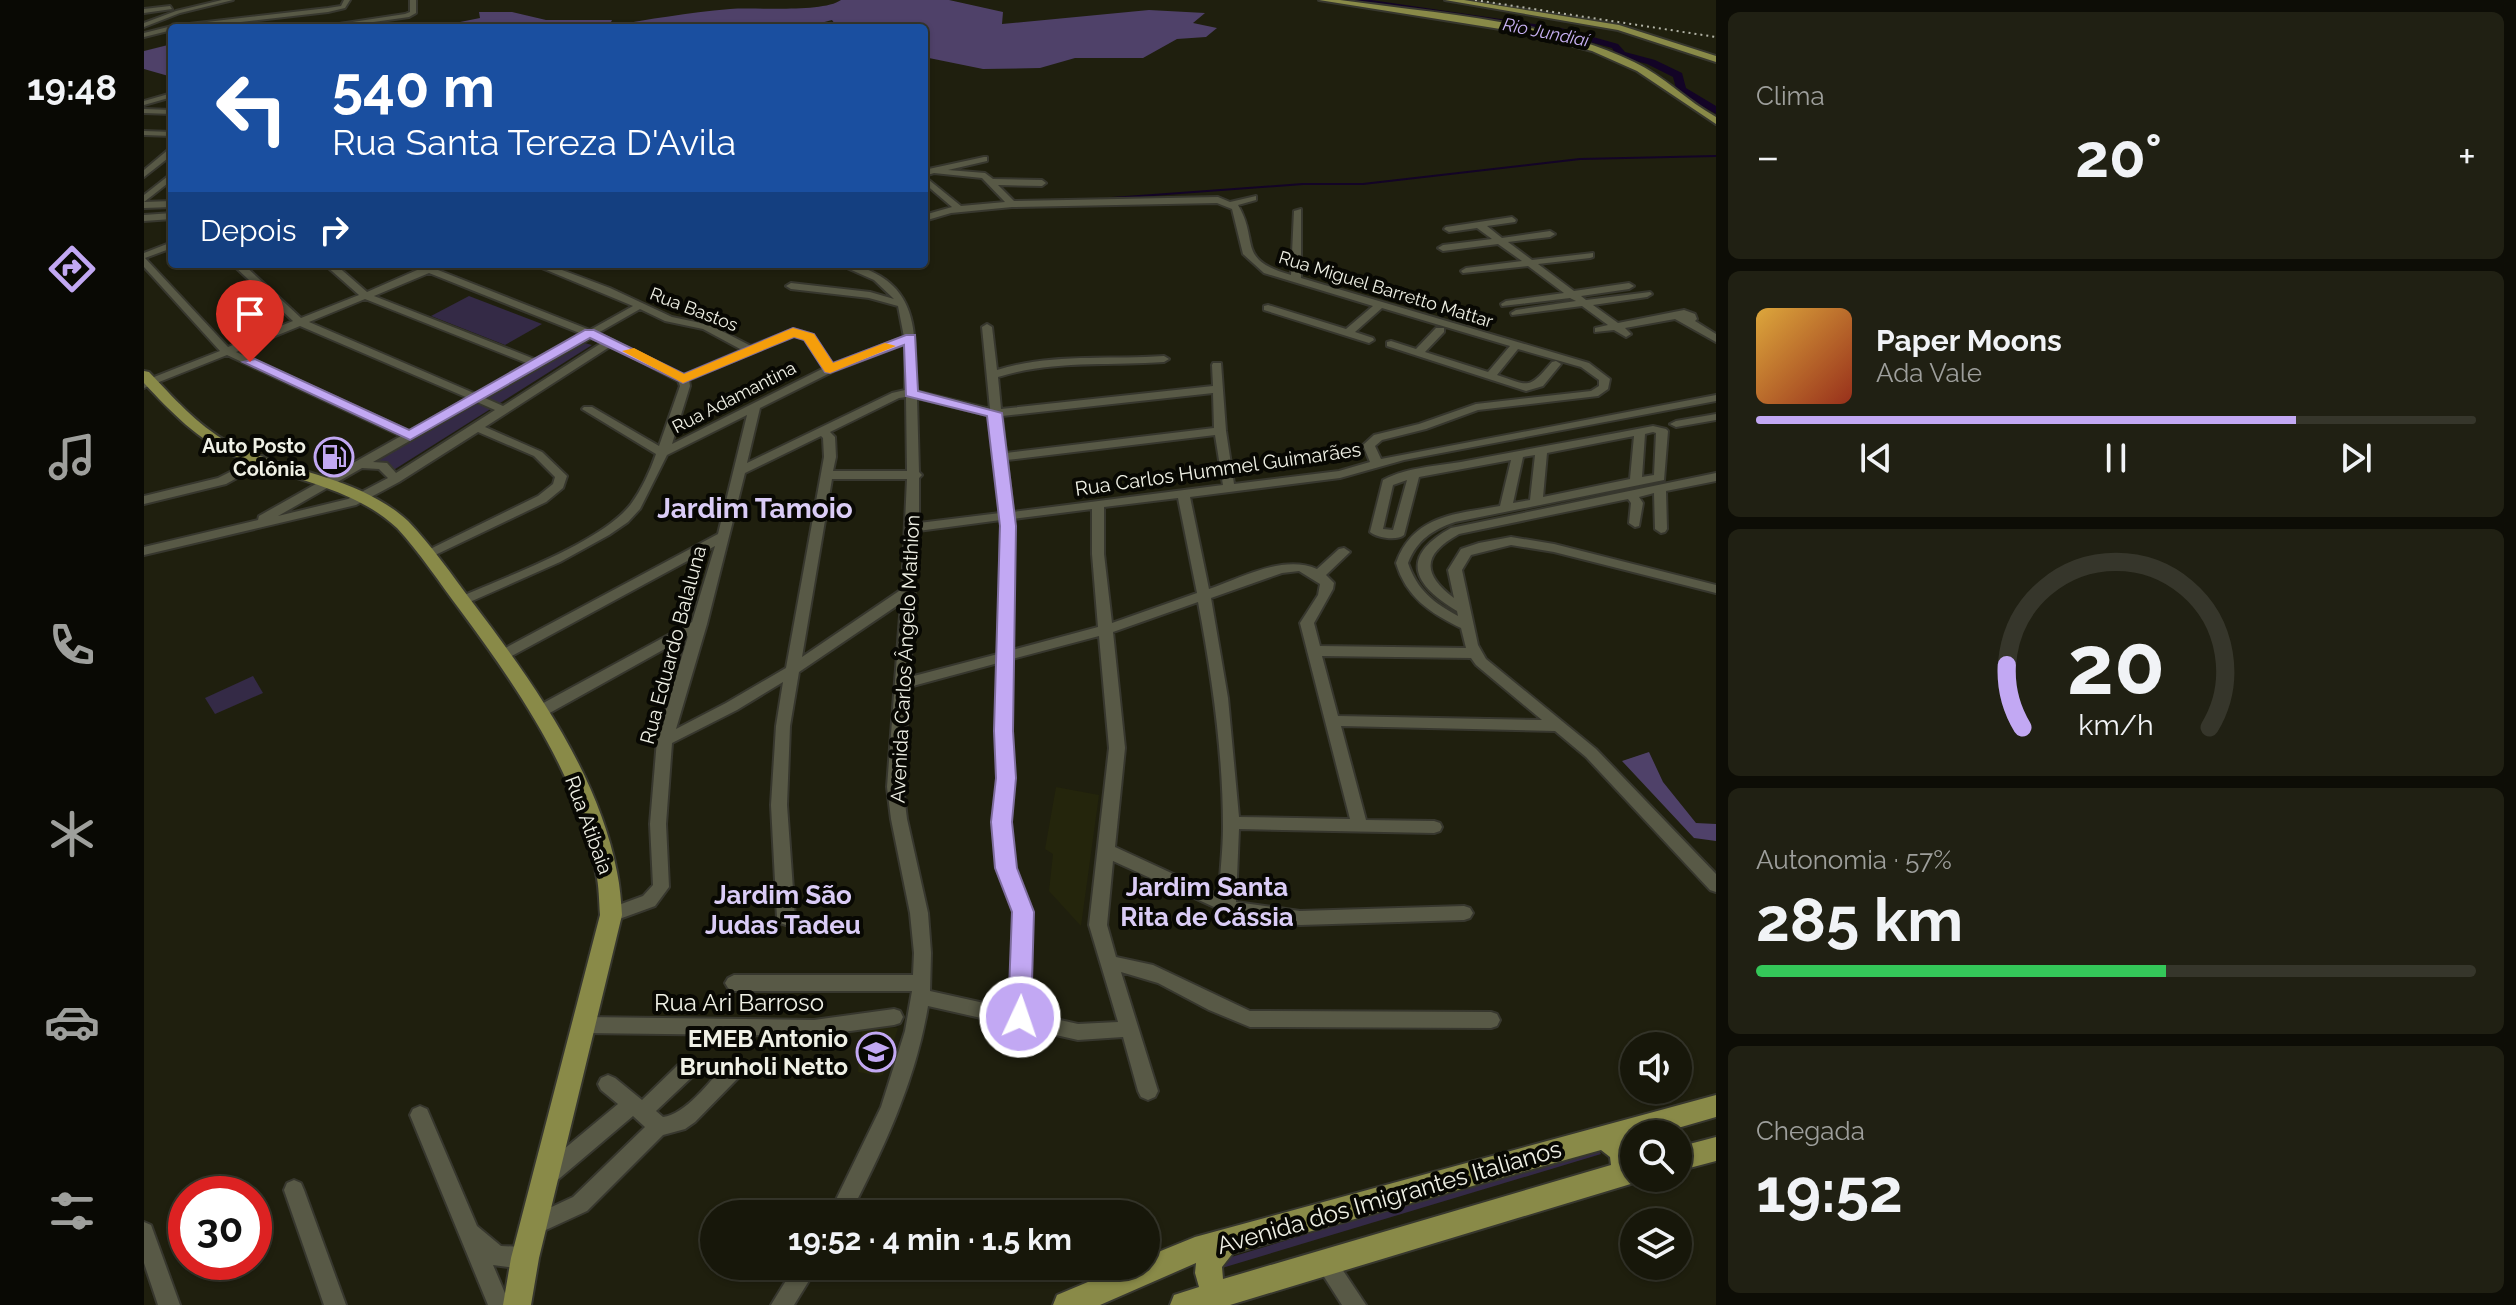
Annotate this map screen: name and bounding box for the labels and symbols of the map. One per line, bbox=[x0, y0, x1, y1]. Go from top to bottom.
water label: Rio Jundiaí bbox=[1501, 13, 1593, 51]
street label: Rua Miguel Barretto Mattar bbox=[1276, 246, 1496, 332]
pin bbox=[216, 280, 284, 362]
street label: Rua Bastos bbox=[647, 283, 741, 335]
street label: Rua Adamantina bbox=[669, 357, 799, 437]
place label: Auto Posto Colônia bbox=[202, 434, 306, 481]
fuel station icon: Auto Posto Colônia bbox=[313, 436, 355, 478]
street label: Rua Carlos Hummel Guimarães bbox=[1073, 437, 1363, 501]
district label: Jardim Tamoio bbox=[657, 492, 853, 525]
street label: Avenida Carlos Ângelo Mathion bbox=[885, 514, 925, 804]
street label: Rua Eduardo Balaluna bbox=[635, 543, 711, 747]
street label: Rua Atibaia bbox=[560, 773, 618, 877]
district label: Jardim Santa Rita de Cássia bbox=[1120, 872, 1294, 932]
district label: Jardim São Judas Tadeu bbox=[705, 880, 861, 940]
position arrow bbox=[978, 975, 1062, 1059]
street label: Rua Ari Barroso bbox=[654, 988, 824, 1017]
place label: EMEB Antonio Brunholi Netto bbox=[679, 1024, 848, 1081]
school or university icon: EMEB Antonio Brunholi Netto bbox=[855, 1031, 897, 1073]
street label: Avenida dos Imigrantes Italianos bbox=[1213, 1134, 1565, 1260]
speed limit sign: 30 bbox=[168, 1176, 272, 1280]

